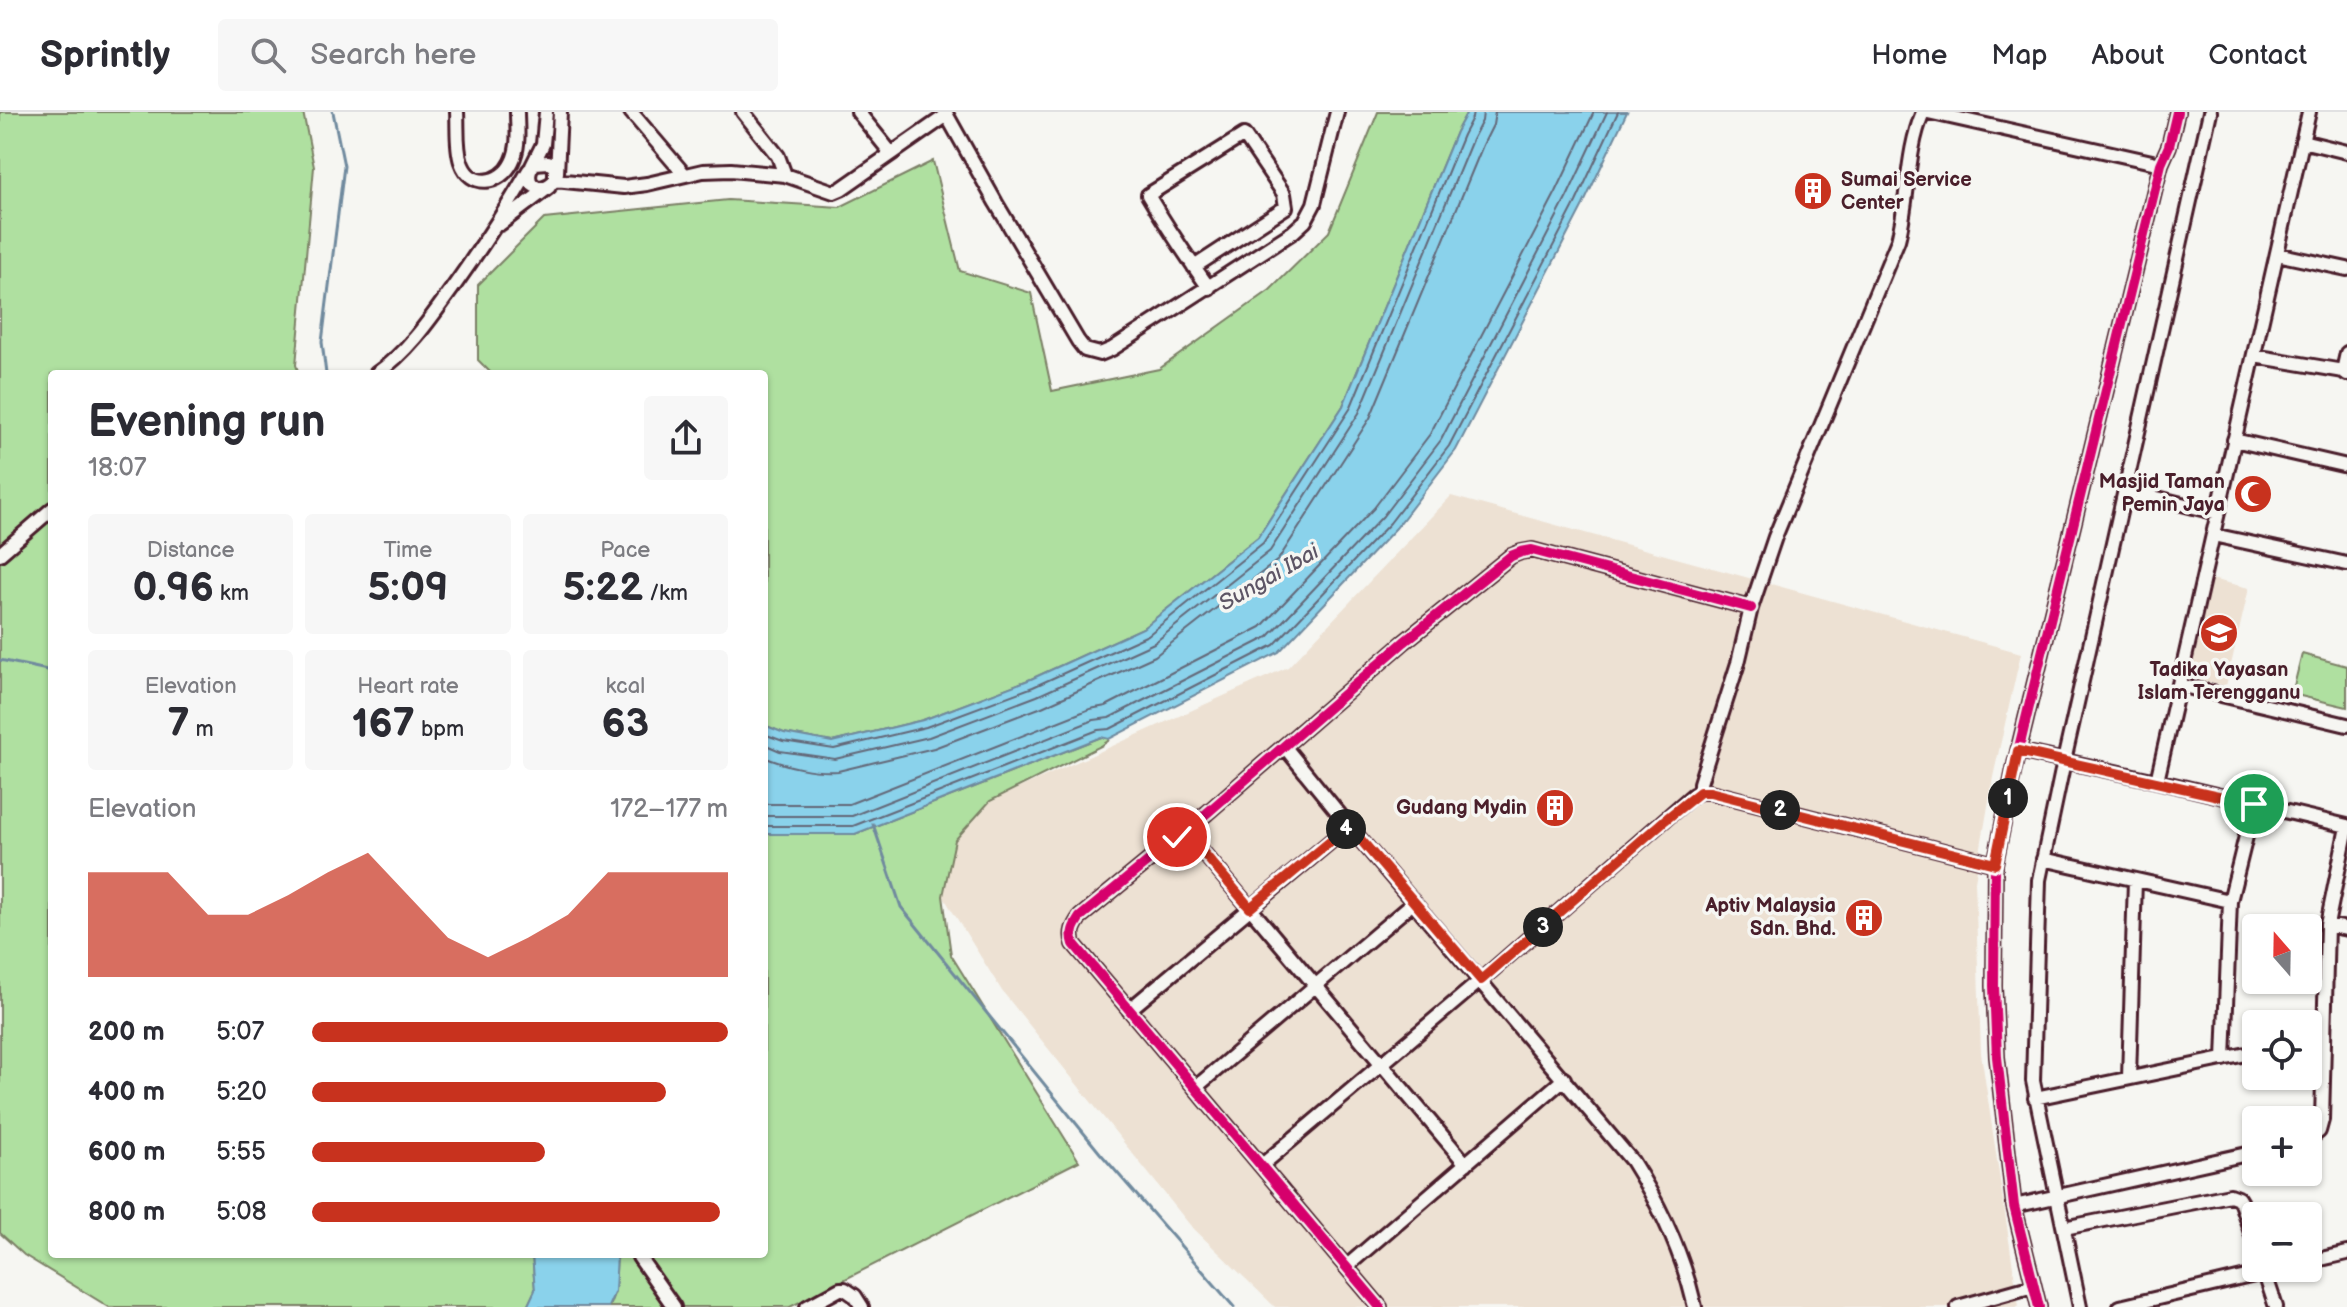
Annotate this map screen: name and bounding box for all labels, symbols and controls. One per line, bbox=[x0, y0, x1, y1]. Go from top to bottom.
search box bbox=[218, 19, 778, 91]
text: Sprintly bbox=[40, 33, 170, 78]
icon: search bbox=[246, 33, 290, 77]
text: Search here bbox=[310, 37, 476, 73]
text: Home bbox=[1871, 39, 1947, 72]
text: Map bbox=[1991, 39, 2048, 72]
text: About bbox=[2092, 39, 2164, 72]
text: Contact bbox=[2208, 39, 2307, 72]
place label: Sumai Service Center bbox=[1841, 168, 1972, 215]
building icon: Sumai Service Center bbox=[1792, 170, 1834, 212]
text: Evening run bbox=[88, 396, 325, 449]
button: share bbox=[644, 396, 728, 480]
text: 18:07 bbox=[88, 453, 147, 484]
place label: Masjid Taman Pemin Jaya bbox=[2099, 470, 2225, 517]
mosque icon: Masjid Taman Pemin Jaya bbox=[2232, 473, 2274, 515]
text: Distance bbox=[147, 537, 235, 564]
text: Time bbox=[384, 537, 432, 564]
text: Pace bbox=[600, 537, 650, 564]
water label: Sungai Ibai bbox=[1214, 538, 1325, 617]
text: 0.96 bbox=[133, 564, 214, 612]
text: 5:09 bbox=[367, 564, 449, 612]
text: 5:22 bbox=[563, 564, 643, 612]
text: km bbox=[214, 580, 249, 607]
text: /km bbox=[643, 580, 688, 607]
school or university icon: Tadika Yayasan Islam Terengganu bbox=[2198, 612, 2240, 654]
place label: Tadika Yayasan Islam Terengganu bbox=[2138, 658, 2300, 705]
text: Elevation bbox=[145, 673, 237, 700]
text: Heart rate bbox=[357, 673, 459, 700]
text: kcal bbox=[606, 673, 645, 700]
text: 7 bbox=[168, 700, 190, 748]
text: 167 bbox=[352, 700, 415, 748]
text: 63 bbox=[602, 700, 649, 748]
text: m bbox=[190, 716, 214, 743]
text: bpm bbox=[415, 716, 464, 743]
pin bbox=[2220, 770, 2288, 838]
pin: 1 bbox=[1988, 778, 2028, 818]
icon: arrive bbox=[2232, 782, 2276, 826]
text: 1 bbox=[2003, 784, 2013, 811]
building icon: Gudang Mydin bbox=[1534, 787, 1576, 829]
pin: 2 bbox=[1760, 790, 1800, 830]
text: Elevation bbox=[88, 794, 196, 825]
text: 172–177 m bbox=[610, 794, 728, 825]
place label: Gudang Mydin bbox=[1396, 796, 1527, 820]
text: 2 bbox=[1773, 796, 1787, 823]
pin bbox=[1143, 803, 1211, 871]
pin: 4 bbox=[1326, 809, 1366, 849]
icon: check bbox=[1155, 815, 1199, 859]
text: 4 bbox=[1340, 815, 1352, 842]
place label: Aptiv Malaysia Sdn. Bhd. bbox=[1705, 894, 1836, 941]
building icon: Aptiv Malaysia Sdn. Bhd. bbox=[1843, 897, 1885, 939]
pin: 3 bbox=[1523, 907, 1563, 947]
text: 3 bbox=[1537, 913, 1549, 940]
north arrow bbox=[2242, 914, 2322, 994]
map controls bbox=[2242, 914, 2322, 1282]
button: locate bbox=[2242, 1010, 2322, 1090]
text: 200 m bbox=[88, 1017, 165, 1048]
text: 5:07 bbox=[216, 1017, 264, 1048]
text: 400 m bbox=[88, 1077, 165, 1108]
text: 5:20 bbox=[216, 1077, 267, 1108]
button: + bbox=[2242, 1106, 2322, 1186]
text: 600 m bbox=[88, 1137, 165, 1168]
text: 5:55 bbox=[216, 1137, 266, 1168]
text: 800 m bbox=[88, 1197, 165, 1228]
text: 5:08 bbox=[216, 1197, 267, 1228]
button: − bbox=[2242, 1202, 2322, 1282]

